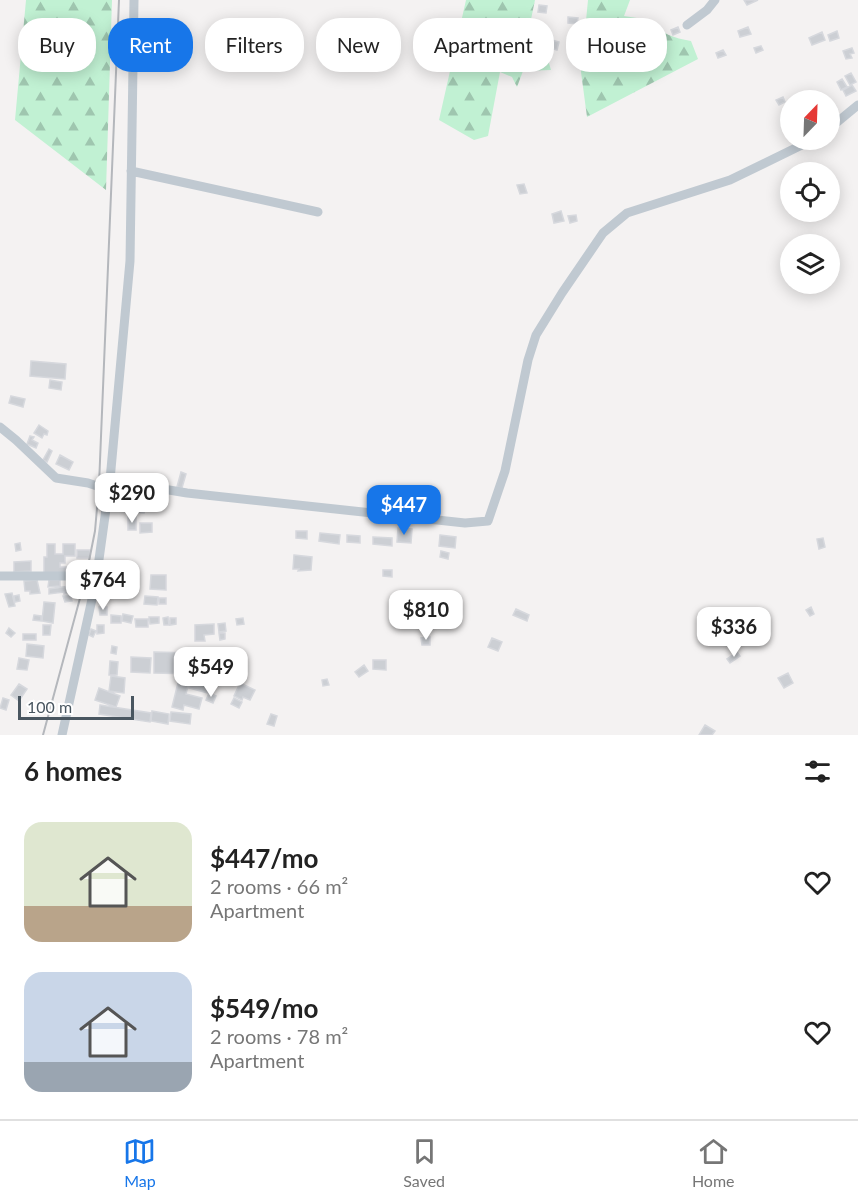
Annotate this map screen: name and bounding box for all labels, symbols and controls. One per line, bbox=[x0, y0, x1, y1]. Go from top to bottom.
chip: Buy bbox=[18, 18, 96, 72]
chip: Rent bbox=[108, 18, 193, 72]
chip: Filters bbox=[205, 18, 304, 72]
chip: New bbox=[316, 18, 401, 72]
chip: Apartment bbox=[413, 18, 554, 72]
chip: House bbox=[566, 18, 667, 72]
north arrow bbox=[780, 90, 840, 150]
map controls bbox=[780, 90, 840, 294]
button: locate bbox=[780, 162, 840, 222]
button: layers bbox=[780, 234, 840, 294]
pin: $290 bbox=[96, 473, 168, 524]
text: $290 bbox=[109, 480, 155, 504]
pin: $447 bbox=[368, 485, 440, 536]
text: $447 bbox=[381, 492, 427, 516]
pin: $764 bbox=[67, 560, 139, 611]
text: $764 bbox=[80, 567, 126, 591]
pin: $810 bbox=[390, 590, 462, 641]
text: $810 bbox=[403, 597, 449, 621]
pin: $336 bbox=[698, 607, 770, 658]
text: $336 bbox=[711, 614, 757, 638]
pin: $549 bbox=[175, 647, 247, 698]
text: $549 bbox=[188, 654, 234, 678]
scale bar bbox=[18, 693, 134, 720]
text: 100 m bbox=[27, 697, 72, 716]
text: 6 homes bbox=[24, 755, 122, 787]
icon: filters bbox=[801, 755, 834, 788]
text: $447/mo bbox=[210, 842, 318, 874]
icon: home bbox=[72, 846, 144, 918]
icon: heart bbox=[801, 866, 834, 899]
text: 2 rooms · 66 m² bbox=[210, 874, 348, 898]
text: Apartment bbox=[210, 898, 304, 922]
text: $549/mo bbox=[210, 992, 318, 1024]
icon: home bbox=[72, 996, 144, 1068]
icon: heart bbox=[801, 1016, 834, 1049]
text: 2 rooms · 78 m² bbox=[210, 1024, 348, 1048]
text: Apartment bbox=[210, 1048, 304, 1072]
tab: Map bbox=[123, 1135, 156, 1190]
tab: Saved bbox=[403, 1135, 445, 1190]
tab: Home bbox=[692, 1135, 735, 1190]

